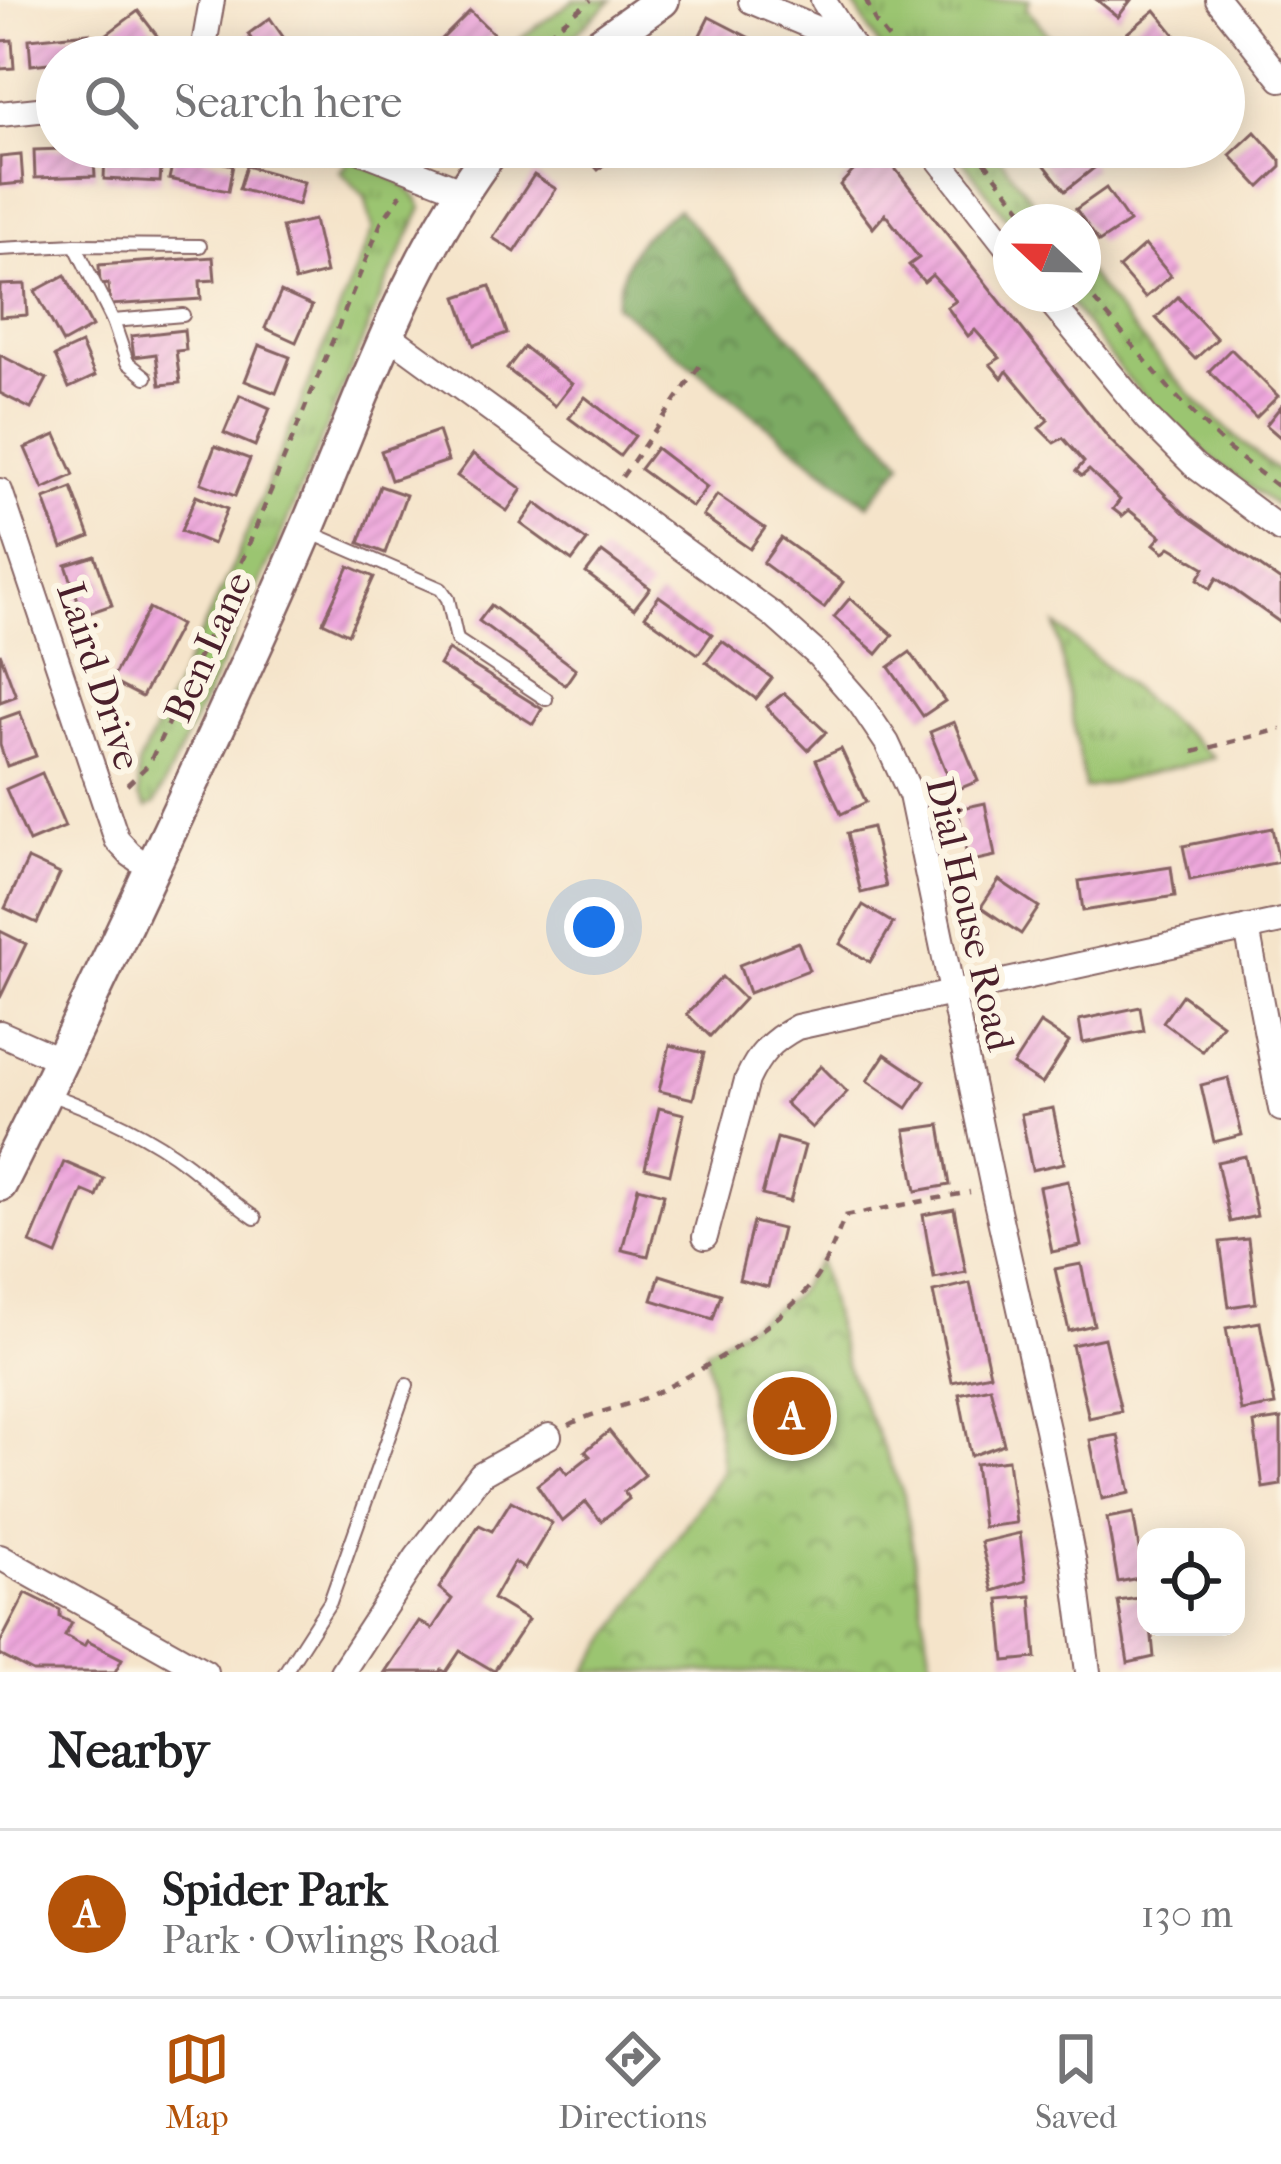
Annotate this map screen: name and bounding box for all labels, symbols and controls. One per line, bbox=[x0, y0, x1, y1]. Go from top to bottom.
search box bbox=[36, 36, 1245, 168]
icon: search bbox=[78, 69, 144, 135]
text: Search here bbox=[174, 76, 402, 129]
north arrow bbox=[993, 204, 1101, 312]
street label: Ben Lane bbox=[155, 565, 261, 729]
street label: Laird Drive bbox=[47, 577, 151, 775]
street label: Dial House Road bbox=[916, 773, 1024, 1056]
your location bbox=[564, 897, 624, 957]
pin: A bbox=[753, 1371, 831, 1461]
map controls bbox=[1137, 1528, 1245, 1636]
button: locate bbox=[1137, 1528, 1245, 1636]
text: Nearby bbox=[48, 1720, 209, 1780]
text: Spider Park bbox=[162, 1864, 387, 1917]
text: A bbox=[74, 1891, 100, 1937]
text: 130 m bbox=[1141, 1891, 1233, 1937]
text: Park · Owlings Road bbox=[162, 1917, 499, 1963]
tab: Map bbox=[164, 2026, 230, 2137]
tab: Directions bbox=[558, 2026, 707, 2137]
tab: Saved bbox=[1035, 2026, 1117, 2137]

